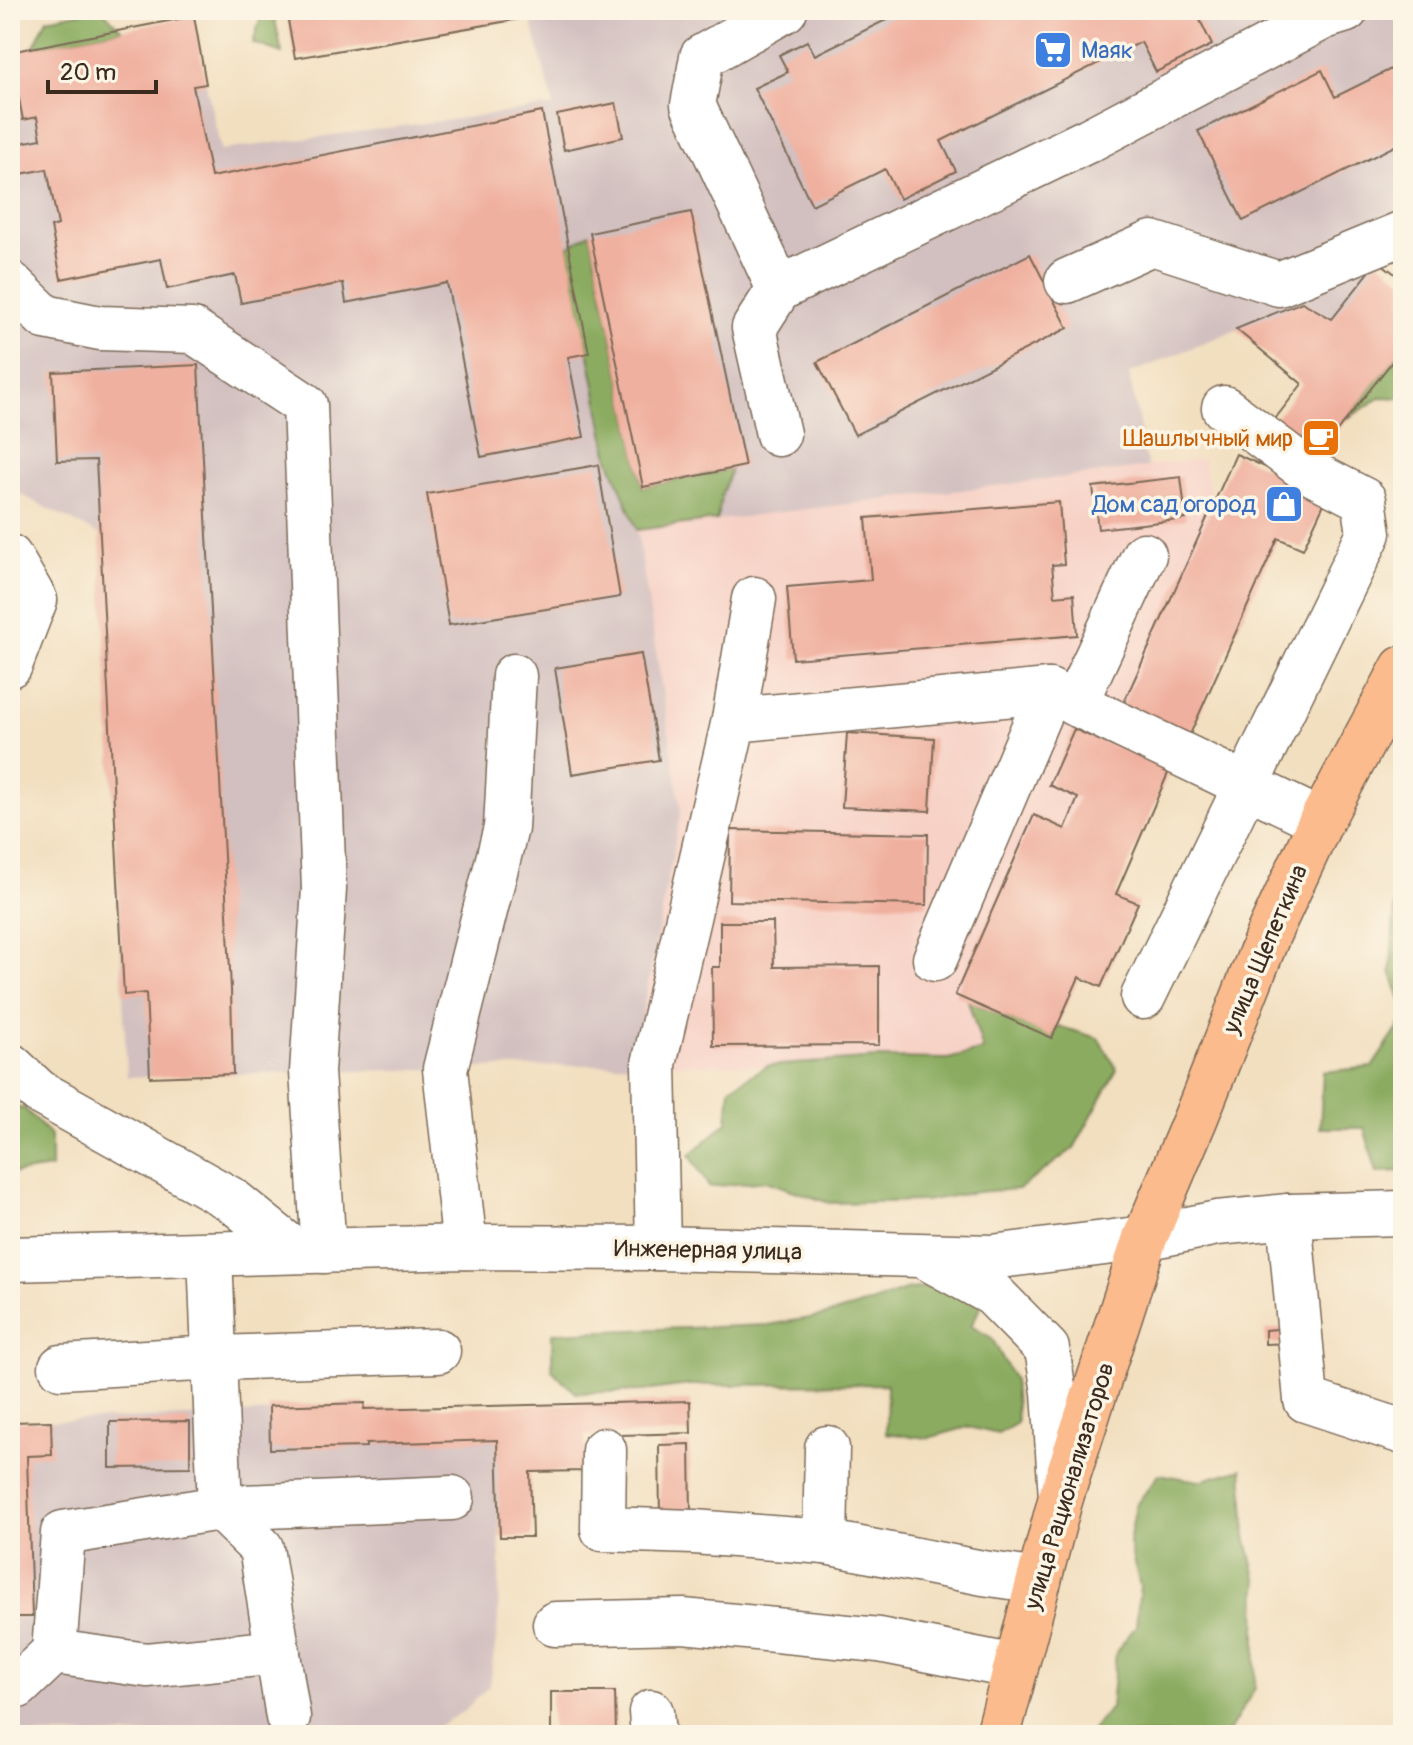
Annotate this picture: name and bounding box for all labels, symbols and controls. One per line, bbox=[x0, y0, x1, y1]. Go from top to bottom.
supermarket icon: Маяк bbox=[1032, 29, 1074, 71]
place label: Маяк bbox=[1081, 36, 1133, 65]
scale bar bbox=[48, 44, 156, 94]
text: 20 m bbox=[60, 58, 116, 87]
cafe icon: Шашлычный мир bbox=[1300, 417, 1342, 459]
place label: Шашлычный мир bbox=[1123, 424, 1293, 453]
shop icon: Дом сад огород bbox=[1263, 483, 1305, 525]
place label: Дом сад огород bbox=[1091, 490, 1257, 519]
street label: улица Щепеткина bbox=[1216, 860, 1314, 1039]
street label: Инженерная улица bbox=[614, 1234, 802, 1267]
street label: улица Рационализаторов bbox=[1018, 1359, 1121, 1614]

